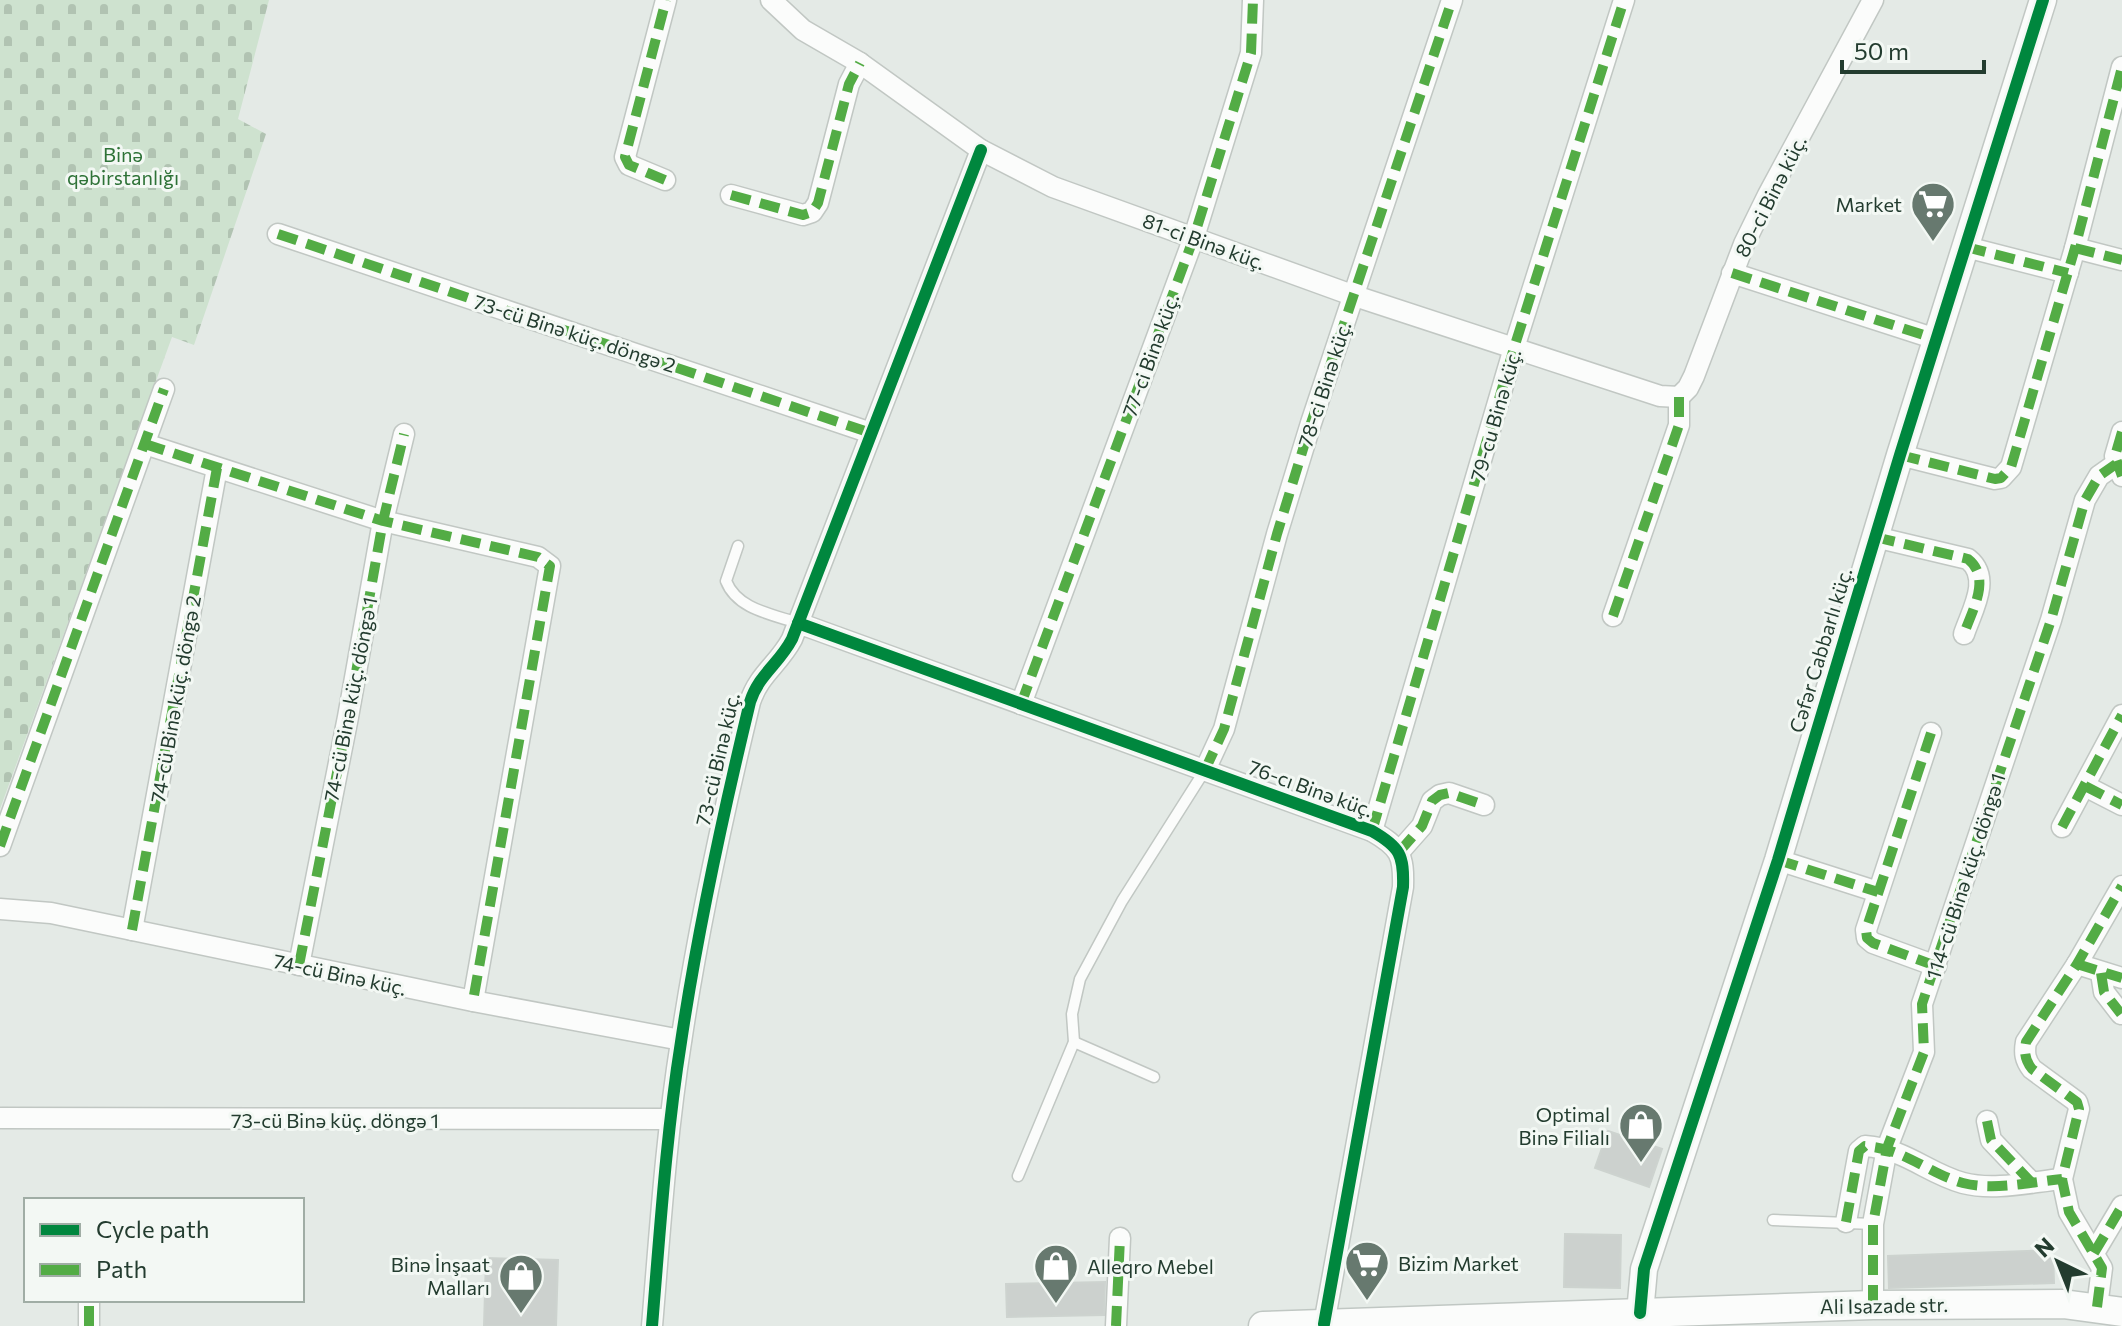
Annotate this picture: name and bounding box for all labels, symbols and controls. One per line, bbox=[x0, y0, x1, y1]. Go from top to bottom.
scale bar bbox=[1842, 24, 1984, 74]
text: 50 m bbox=[1854, 36, 1909, 65]
street label: 80-ci Binə küç. bbox=[1729, 131, 1811, 261]
park label: Binə qəbirstanlığı bbox=[67, 142, 179, 189]
supermarket icon: Market bbox=[1909, 180, 1957, 243]
place label: Market bbox=[1836, 192, 1902, 216]
street label: 81-ci Binə küç. bbox=[1140, 208, 1268, 274]
street label: 73-cü Binə küç. döngə 2 bbox=[471, 289, 679, 377]
street label: 77-ci Binə küç. bbox=[1117, 290, 1183, 420]
street label: 78-ci Binə küç. bbox=[1292, 318, 1356, 450]
street label: 79-cu Binə küç. bbox=[1465, 346, 1525, 484]
street label: Cəfər Cabbarlı küç. bbox=[1784, 565, 1856, 735]
street label: 74-cü Binə küç. döngə 2 bbox=[145, 593, 205, 805]
street label: 74-cü Binə küç. döngə 1 bbox=[318, 595, 382, 803]
street label: 73-cü Binə küç. bbox=[690, 690, 744, 828]
street label: 76-cı Binə küç. bbox=[1246, 754, 1376, 822]
street label: 114-cü Binə küç. döngə 1 bbox=[1920, 770, 2010, 982]
street label: 74-cü Binə küç. bbox=[271, 948, 409, 1000]
shop icon: Optimal Binə Filialı bbox=[1617, 1101, 1665, 1164]
place label: Optimal Binə Filialı bbox=[1519, 1102, 1610, 1149]
street label: 73-cü Binə küç. döngə 1 bbox=[231, 1108, 439, 1132]
legend bbox=[24, 1198, 304, 1302]
text: Cycle path bbox=[96, 1214, 210, 1243]
north arrow bbox=[2018, 1222, 2098, 1302]
text: N bbox=[2029, 1232, 2059, 1263]
supermarket icon: Bizim Market bbox=[1343, 1239, 1391, 1302]
shop icon: Alleqro Mebel bbox=[1032, 1242, 1080, 1305]
place label: Bizim Market bbox=[1398, 1251, 1519, 1275]
place label: Binə İnşaat Malları bbox=[391, 1252, 490, 1299]
shop icon: Binə İnşaat Malları bbox=[497, 1252, 545, 1315]
text: Path bbox=[96, 1254, 147, 1283]
place label: Alleqro Mebel bbox=[1087, 1254, 1214, 1278]
street label: Ali Isazade str. bbox=[1820, 1292, 1948, 1318]

